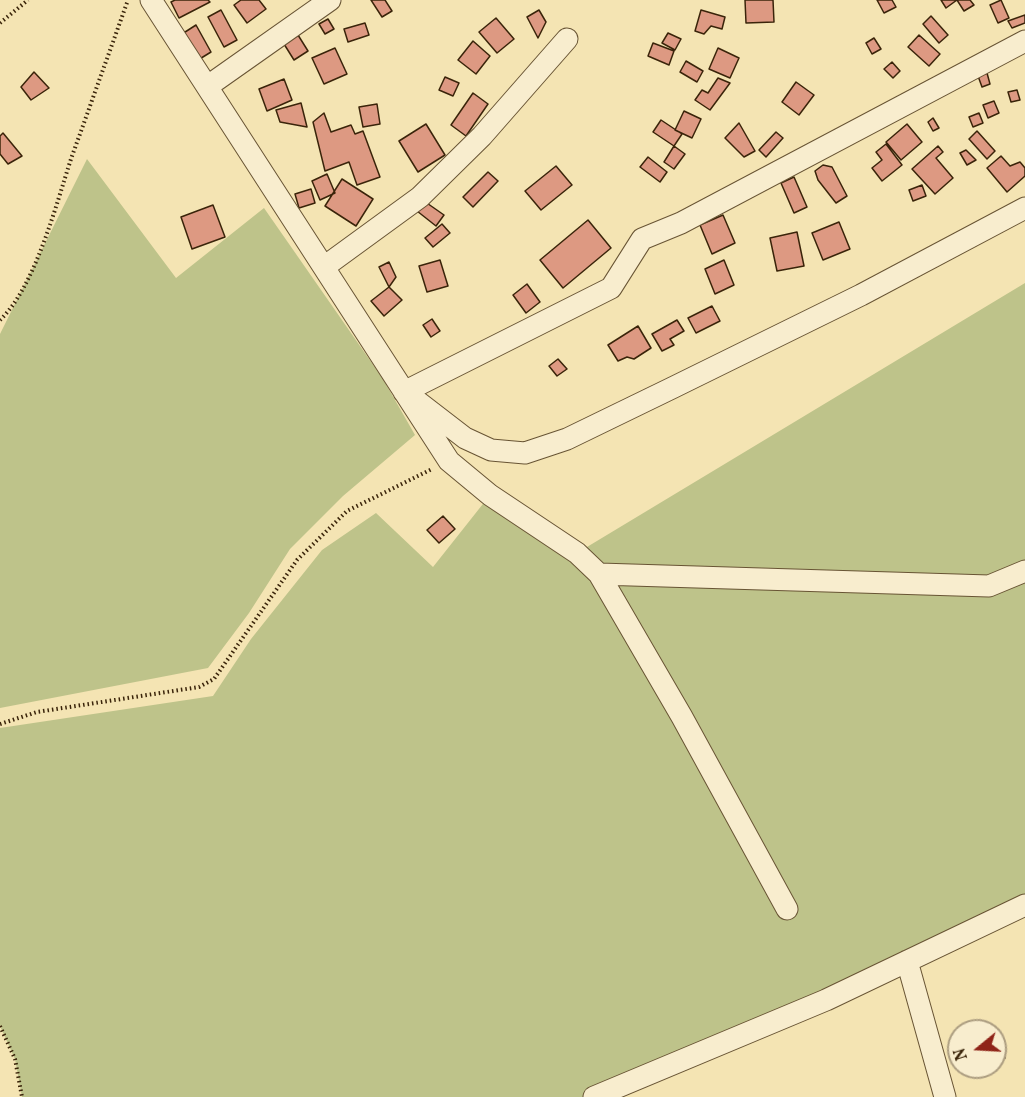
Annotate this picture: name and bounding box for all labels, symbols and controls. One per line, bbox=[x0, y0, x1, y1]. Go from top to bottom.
north arrow bbox=[947, 1019, 1007, 1079]
text: N bbox=[950, 1045, 974, 1063]

